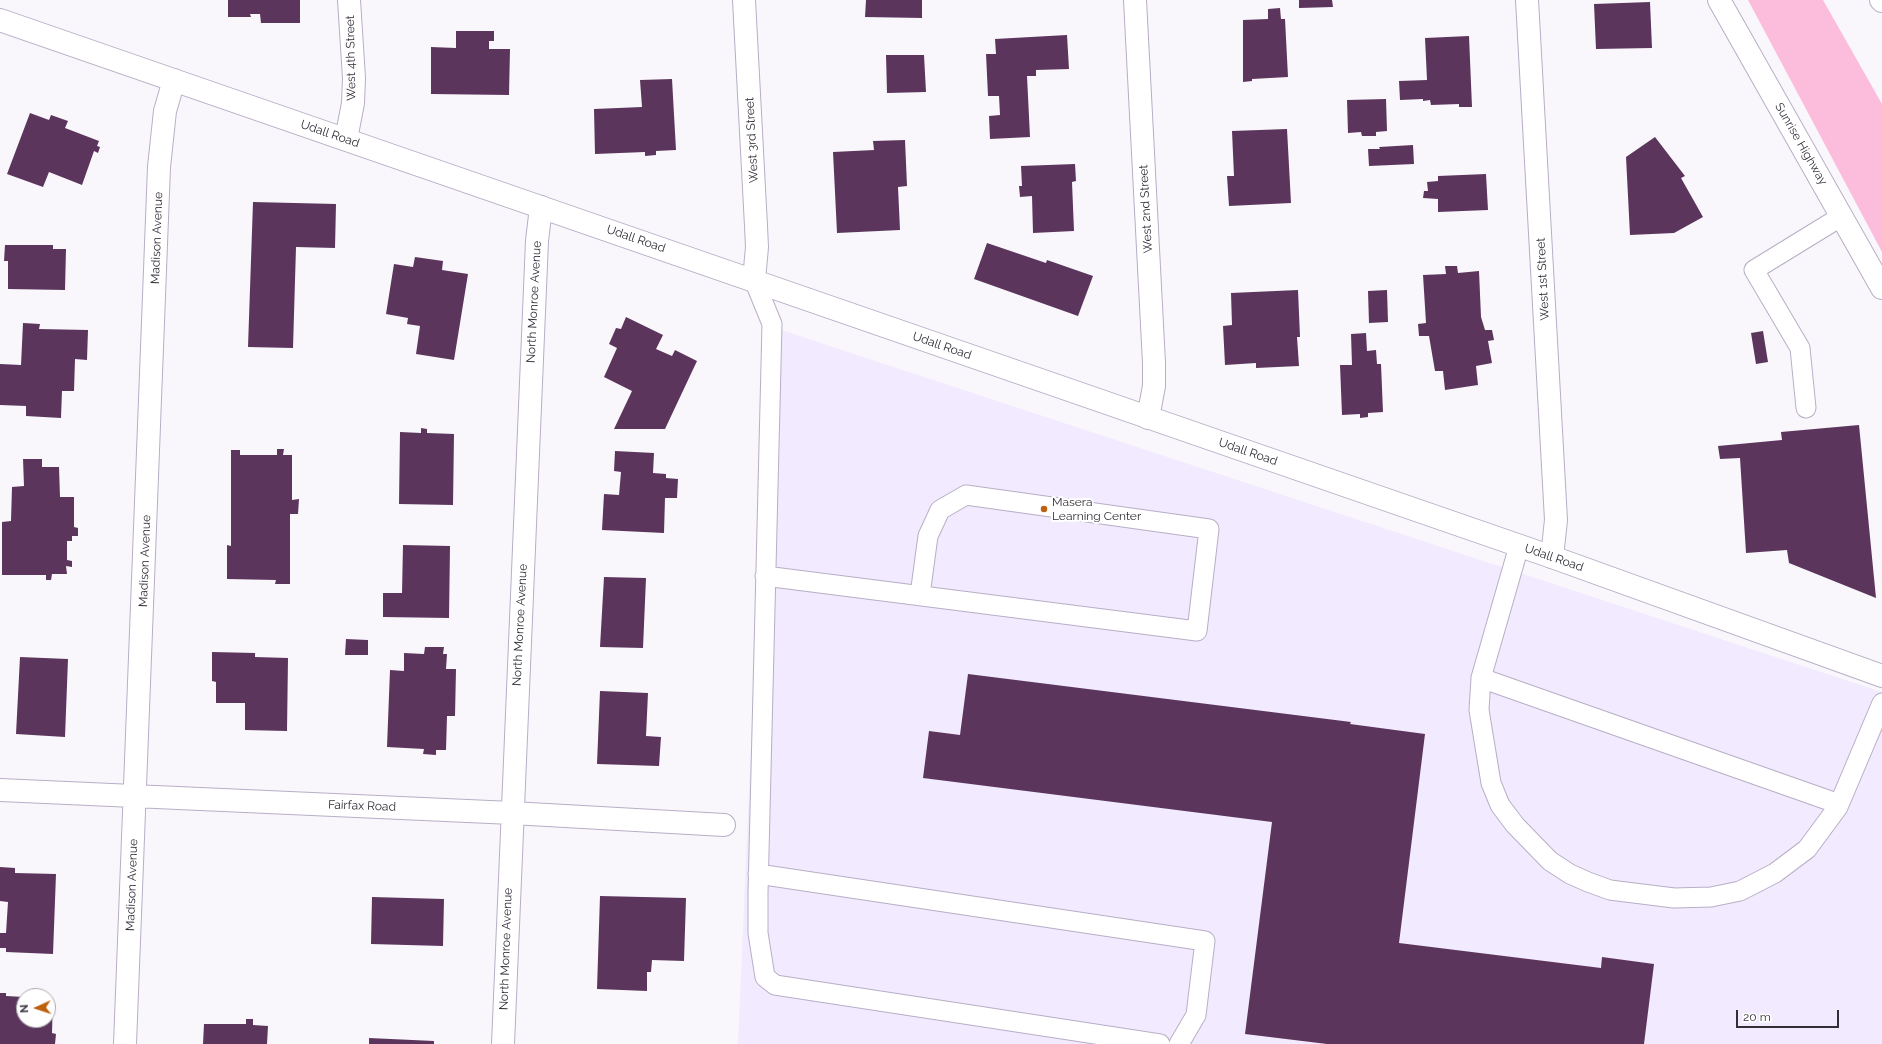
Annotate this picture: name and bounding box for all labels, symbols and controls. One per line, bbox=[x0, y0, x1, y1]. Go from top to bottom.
street label: West 4th Street bbox=[343, 15, 359, 101]
street label: West 3rd Street bbox=[743, 97, 761, 183]
street label: Sunrise Highway bbox=[1772, 100, 1830, 188]
street label: Udall Road bbox=[299, 117, 361, 151]
street label: West 2nd Street bbox=[1136, 164, 1156, 254]
street label: Madison Avenue bbox=[148, 192, 166, 284]
street label: Udall Road bbox=[605, 222, 667, 256]
street label: West 1st Street bbox=[1534, 237, 1552, 321]
street label: North Monroe Avenue bbox=[524, 240, 544, 364]
street label: Udall Road bbox=[911, 329, 973, 363]
street label: Udall Road bbox=[1217, 435, 1279, 469]
place label: Masera Learning Center bbox=[1052, 495, 1141, 523]
marker: Masera Learning Center bbox=[1039, 504, 1049, 514]
street label: Madison Avenue bbox=[136, 515, 154, 607]
street label: Udall Road bbox=[1523, 541, 1585, 575]
street label: North Monroe Avenue bbox=[510, 563, 530, 687]
street label: Fairfax Road bbox=[328, 798, 396, 814]
street label: Madison Avenue bbox=[123, 839, 141, 931]
street label: North Monroe Avenue bbox=[497, 888, 515, 1010]
north arrow bbox=[16, 988, 56, 1028]
scale bar bbox=[1738, 1002, 1841, 1028]
text: N bbox=[18, 1004, 31, 1013]
text: 20 m bbox=[1743, 1010, 1771, 1024]

